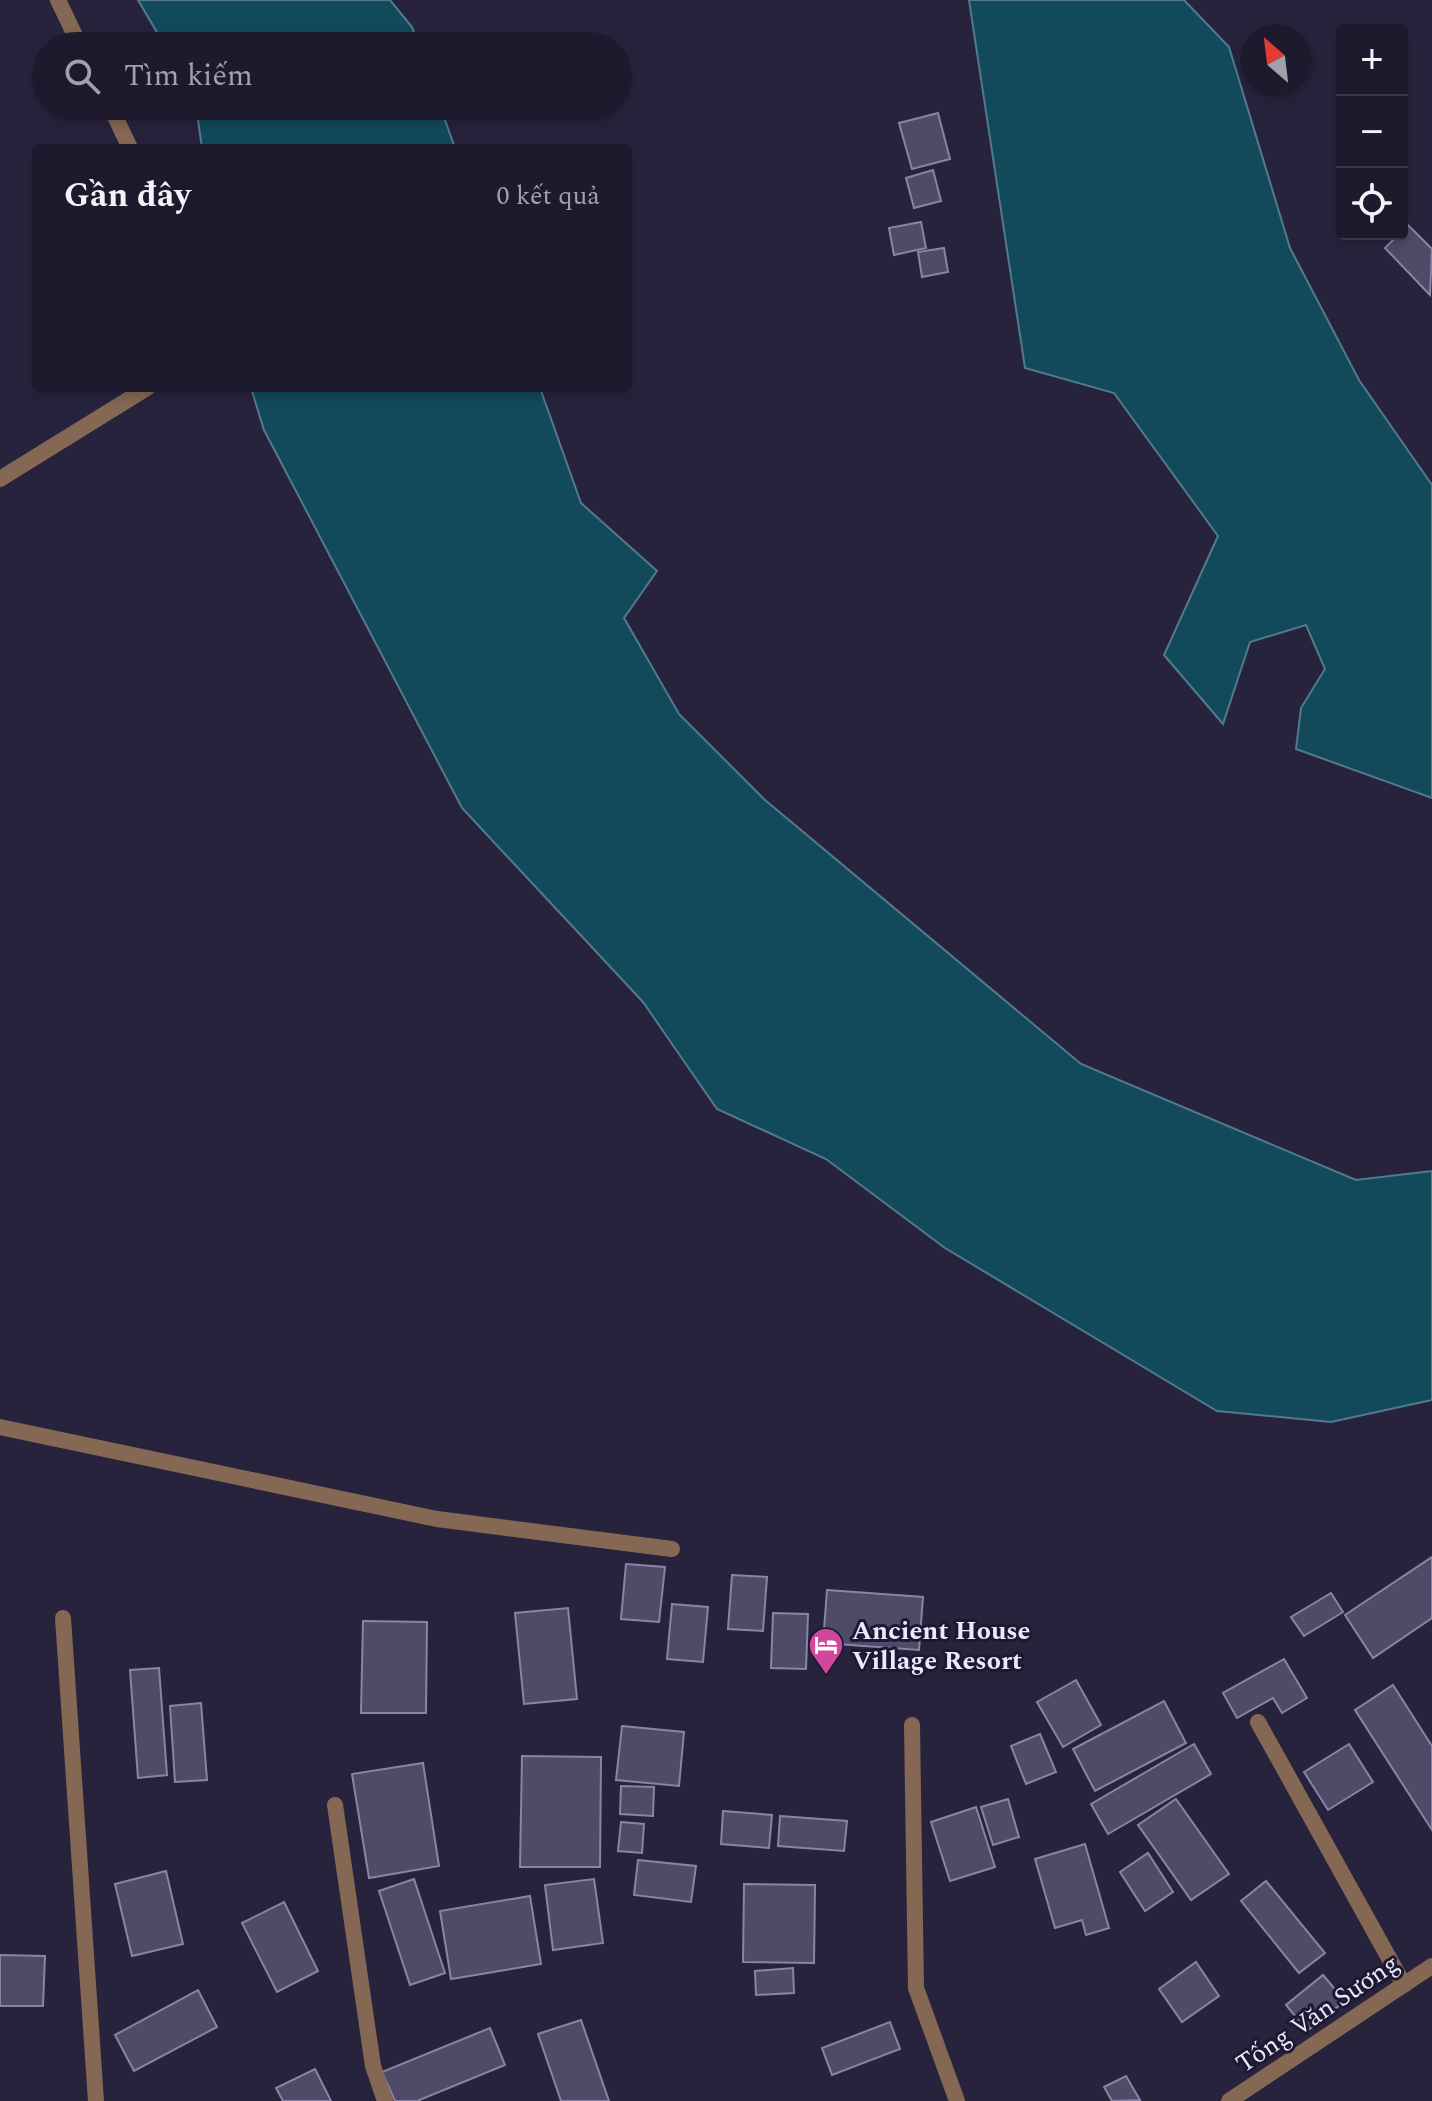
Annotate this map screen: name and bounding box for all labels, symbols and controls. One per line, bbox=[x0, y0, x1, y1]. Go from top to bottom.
north arrow bbox=[1240, 24, 1312, 96]
map controls bbox=[1336, 24, 1408, 240]
button: + bbox=[1336, 24, 1408, 96]
search box bbox=[32, 32, 632, 120]
text: Tìm kiếm bbox=[124, 53, 253, 99]
icon: search bbox=[60, 54, 104, 98]
button: − bbox=[1336, 96, 1408, 168]
button: locate bbox=[1336, 168, 1408, 240]
text: Gần đây bbox=[64, 170, 191, 222]
text: 0 kết quả bbox=[496, 176, 600, 216]
place label: Ancient House Village Resort bbox=[852, 1611, 1031, 1681]
hotel icon: Ancient House Village Resort bbox=[807, 1626, 845, 1676]
street label: Tống Văn Sương bbox=[1228, 1944, 1407, 2084]

